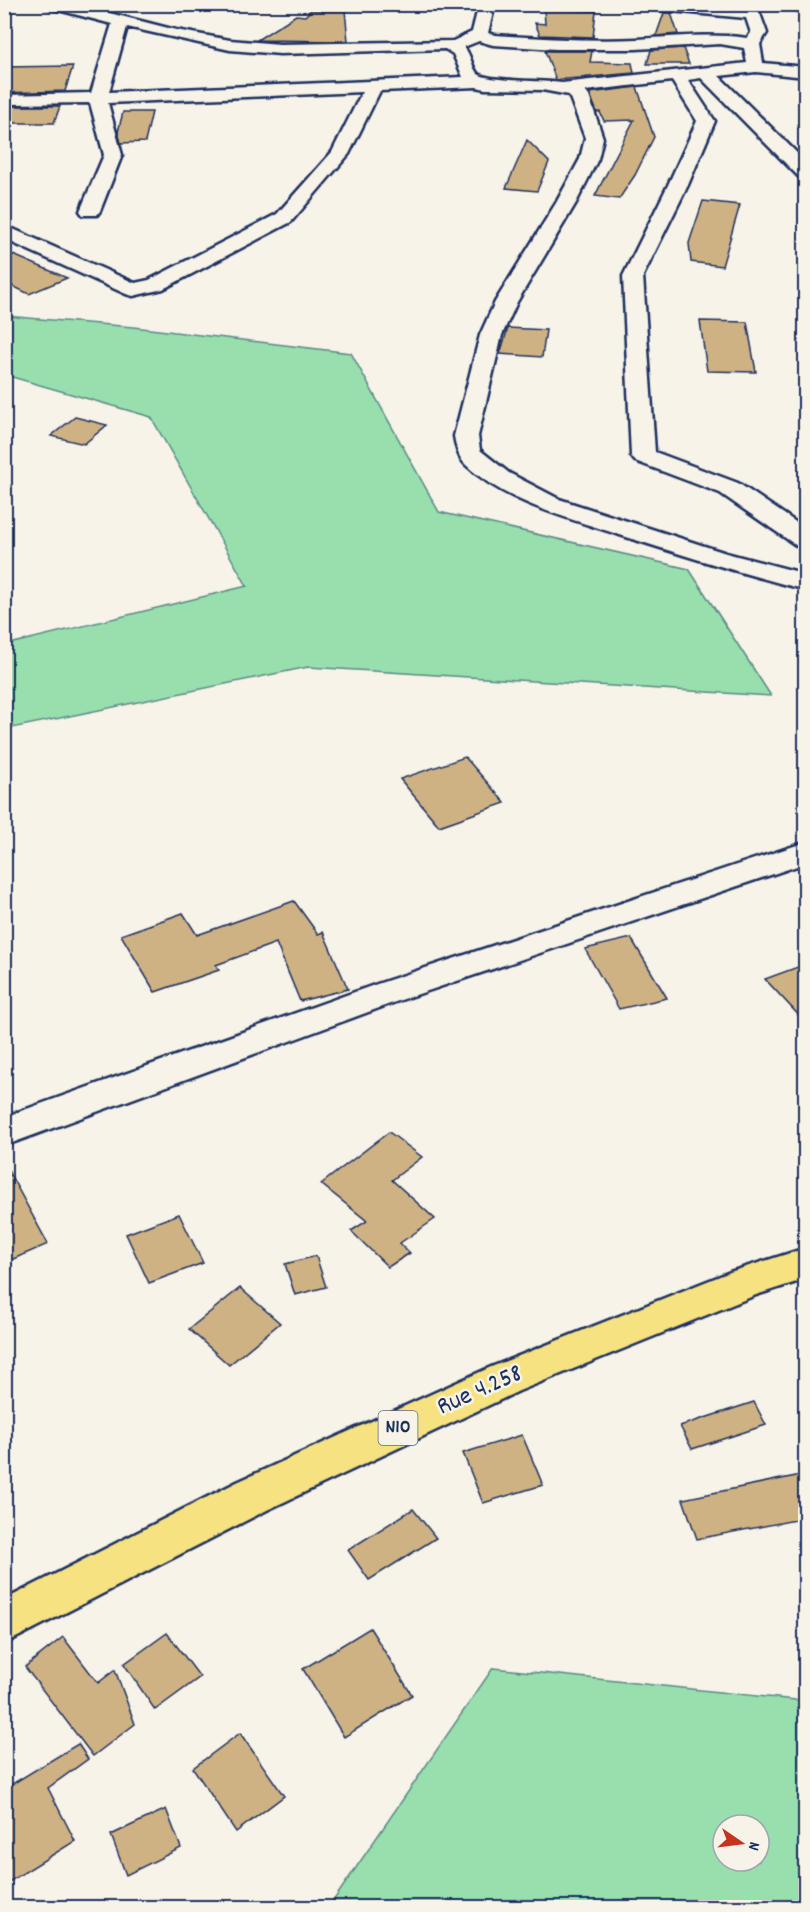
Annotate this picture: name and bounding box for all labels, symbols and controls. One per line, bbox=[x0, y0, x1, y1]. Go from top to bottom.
street label: Rue 4.258 bbox=[431, 1356, 529, 1426]
road number: N10 bbox=[378, 1411, 418, 1445]
north arrow bbox=[711, 1813, 771, 1873]
text: N bbox=[741, 1839, 765, 1853]

